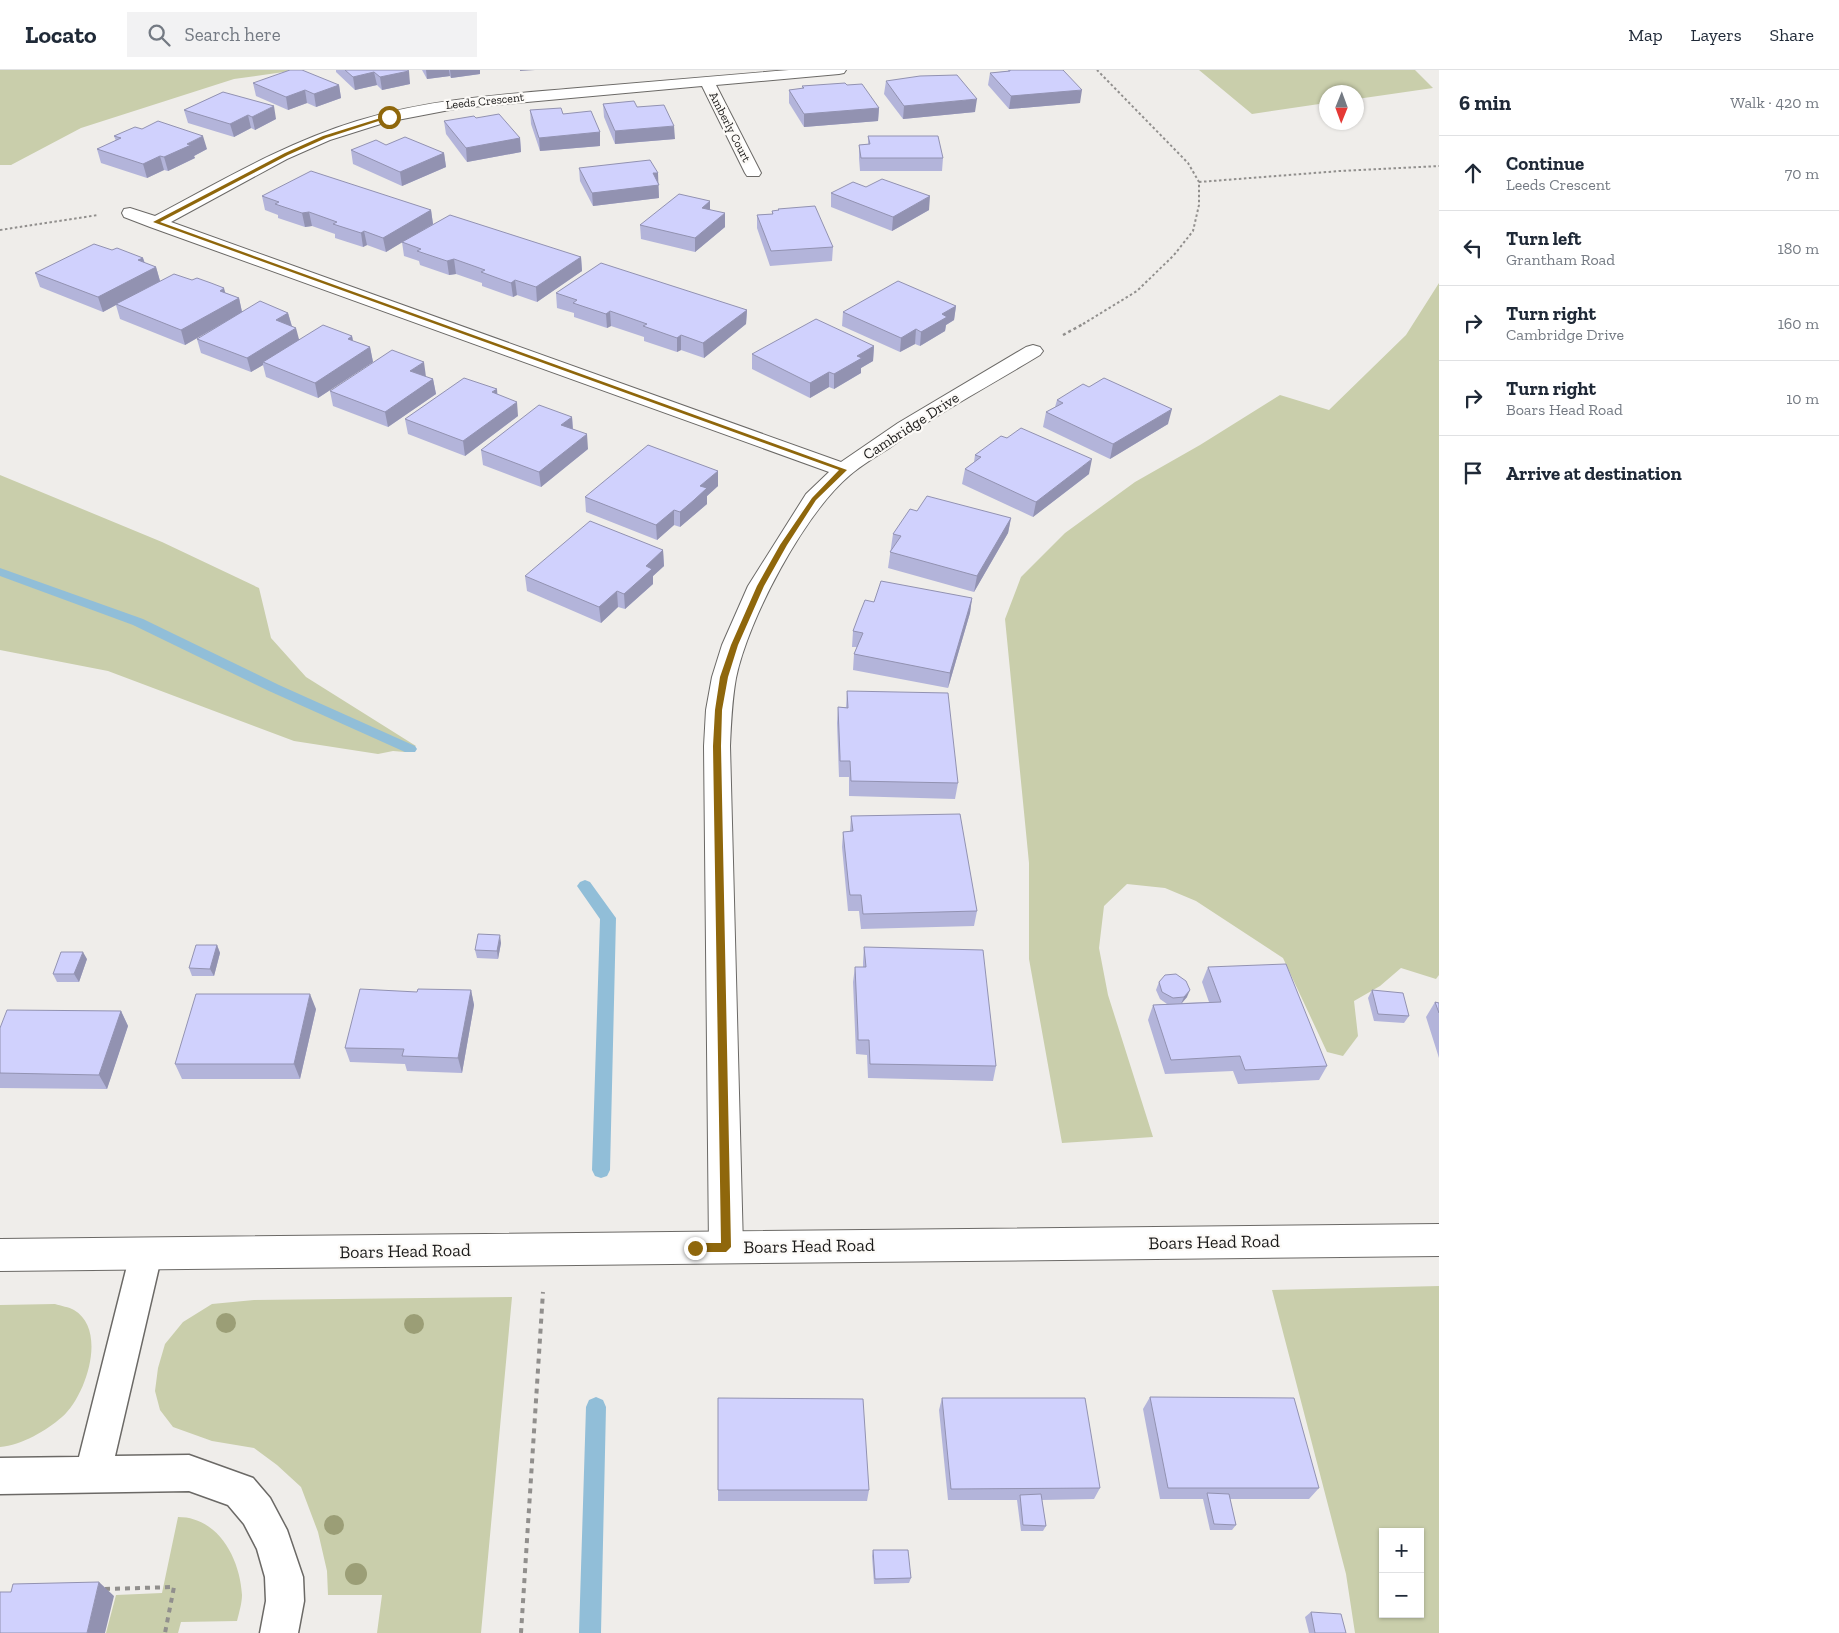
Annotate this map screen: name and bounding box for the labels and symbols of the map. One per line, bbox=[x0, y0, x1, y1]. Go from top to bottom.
north arrow bbox=[1319, 85, 1364, 130]
street label: Leeds Crescent bbox=[445, 90, 525, 112]
street label: Amberly Court bbox=[706, 90, 754, 165]
route start bbox=[378, 106, 401, 129]
street label: Cambridge Drive bbox=[860, 388, 962, 464]
street label: Boars Head Road bbox=[1148, 1230, 1280, 1254]
street label: Boars Head Road bbox=[743, 1234, 875, 1258]
route end bbox=[684, 1237, 707, 1260]
street label: Boars Head Road bbox=[339, 1239, 471, 1263]

